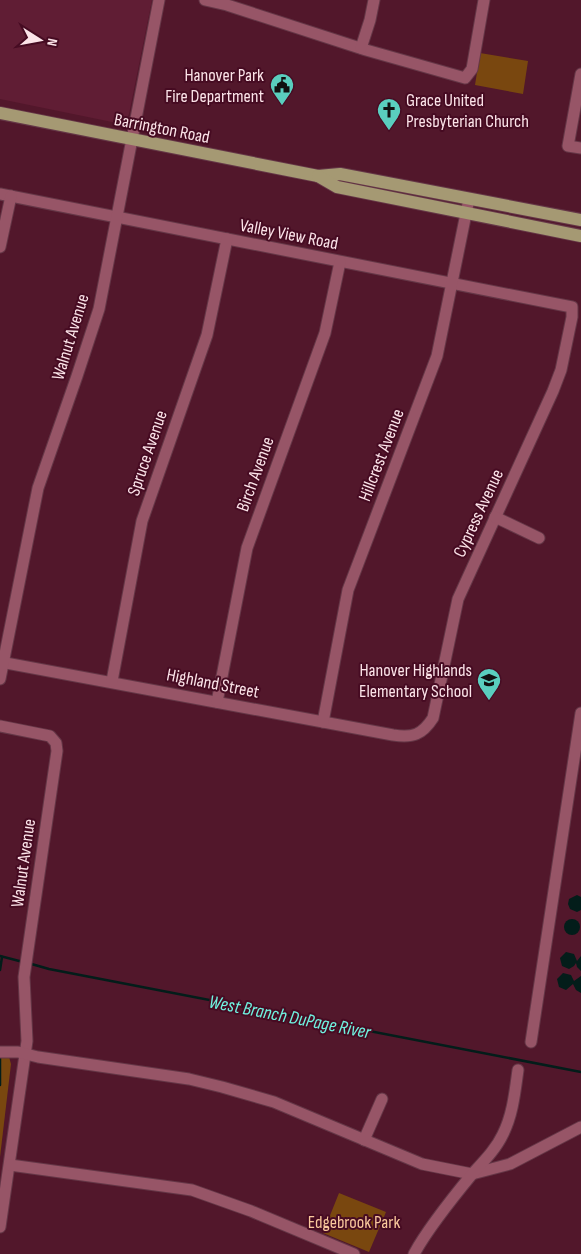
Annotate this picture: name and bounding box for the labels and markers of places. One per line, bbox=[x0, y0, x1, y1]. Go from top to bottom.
place label: Hanover Park Fire Department bbox=[165, 65, 265, 107]
public building icon: Hanover Park Fire Department bbox=[269, 72, 295, 106]
place label: Grace United Presbyterian Church bbox=[406, 90, 529, 132]
church icon: Grace United Presbyterian Church bbox=[376, 97, 402, 131]
place label: Hanover Highlands Elementary School bbox=[359, 660, 472, 702]
school or university icon: Hanover Highlands Elementary School bbox=[476, 667, 502, 701]

